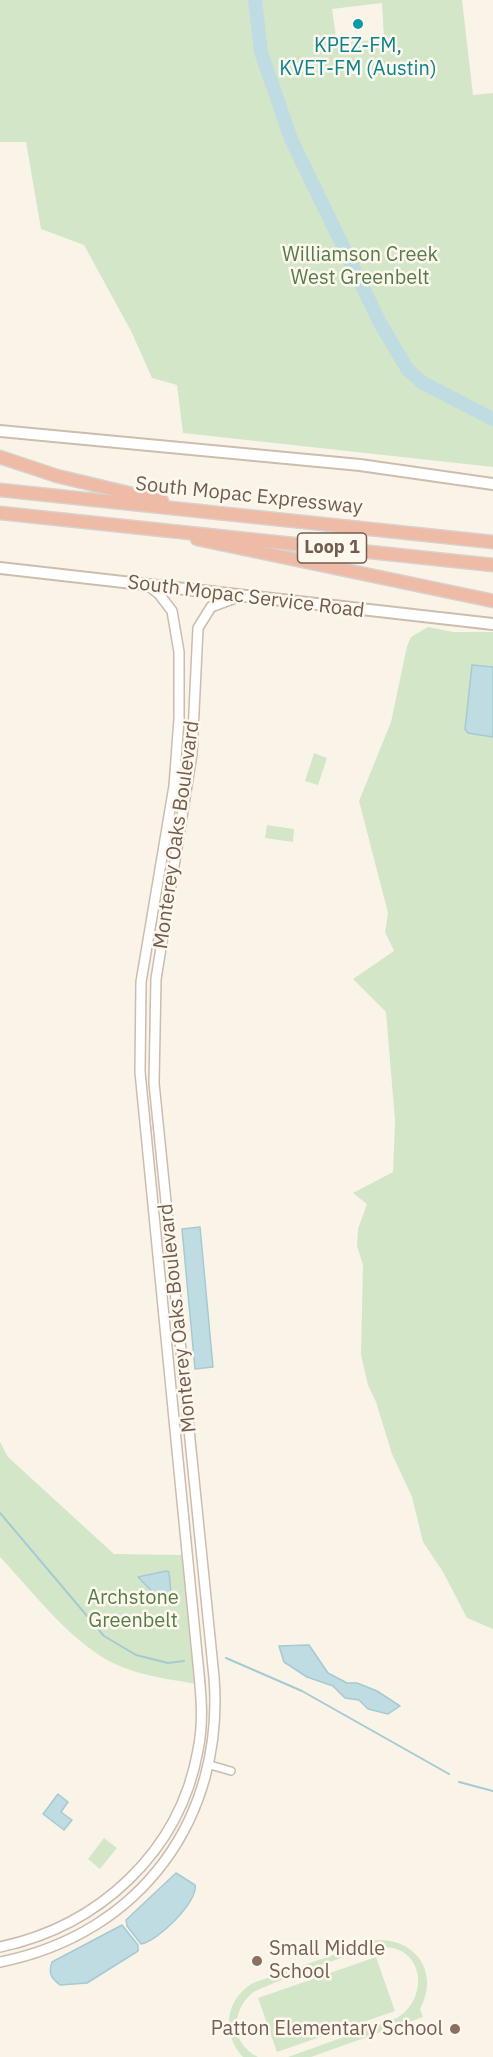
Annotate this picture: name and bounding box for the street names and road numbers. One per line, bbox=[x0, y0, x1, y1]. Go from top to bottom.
street label: South Mopac Expressway bbox=[134, 472, 364, 520]
road number: Loop 1 bbox=[298, 533, 366, 563]
street label: South Mopac Service Road bbox=[126, 571, 366, 623]
street label: Monterey Oaks Boulevard bbox=[149, 719, 205, 951]
street label: Monterey Oaks Boulevard bbox=[154, 1202, 202, 1434]

